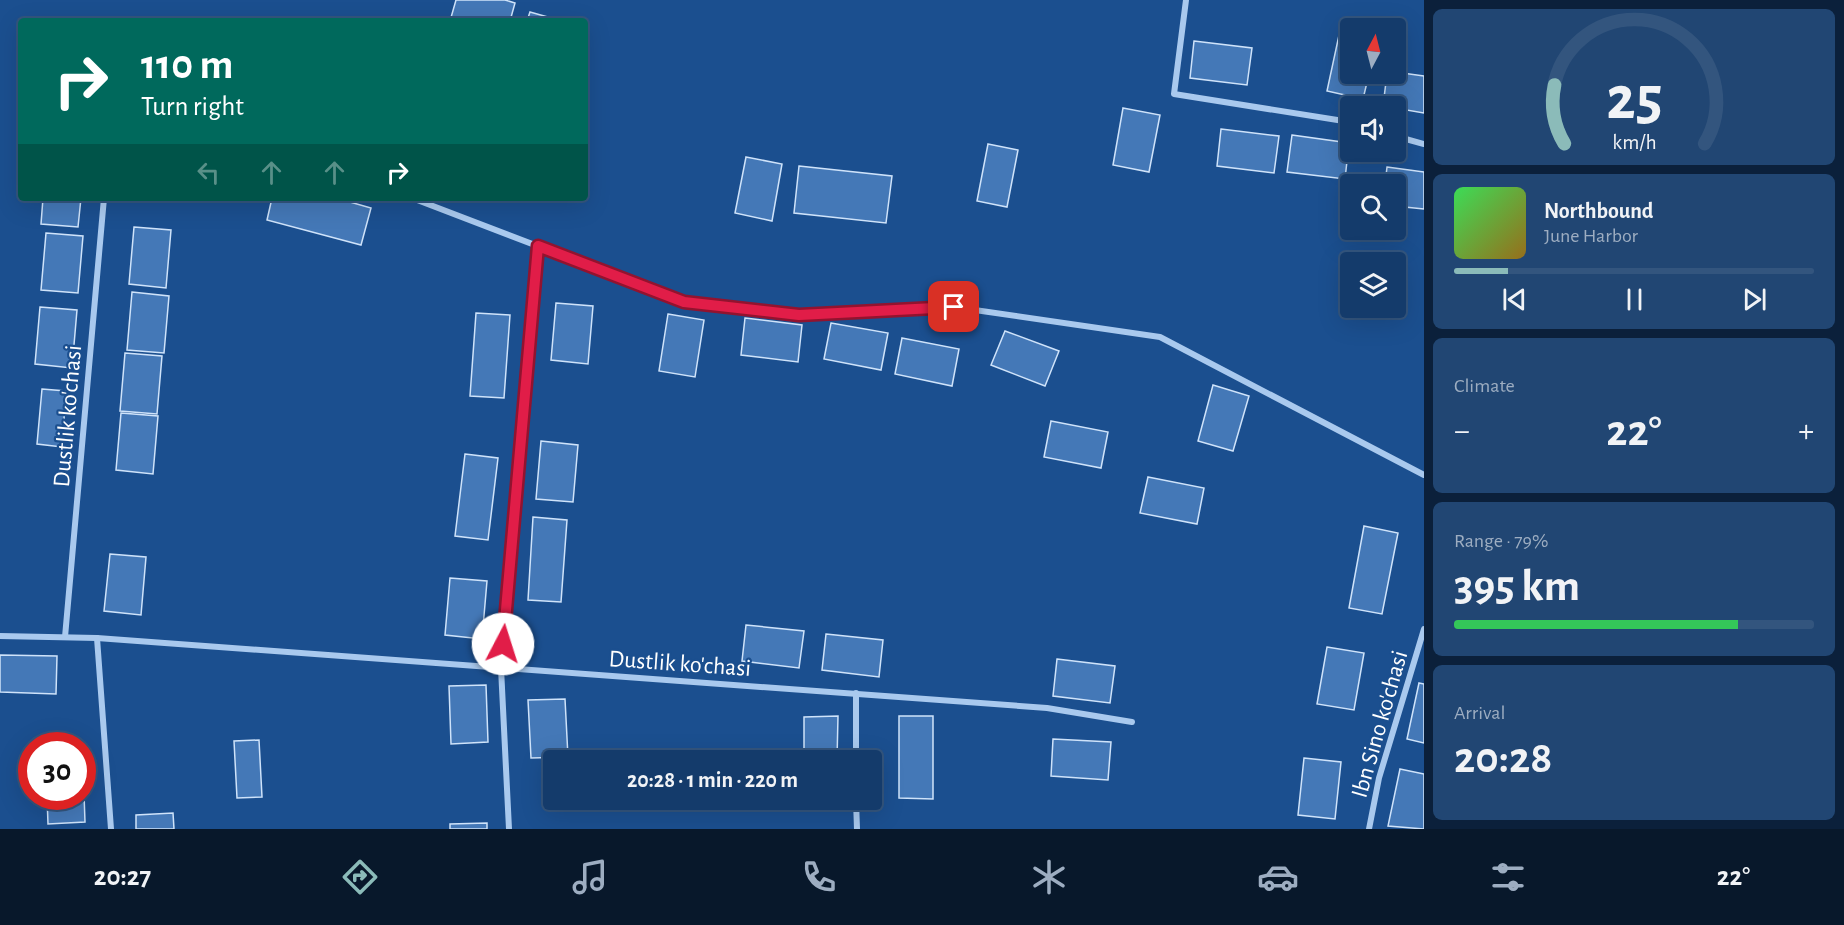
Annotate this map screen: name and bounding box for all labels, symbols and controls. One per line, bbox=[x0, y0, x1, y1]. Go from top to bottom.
north arrow bbox=[1340, 18, 1406, 84]
map controls bbox=[1340, 18, 1406, 318]
icon: right bbox=[42, 42, 120, 120]
text: 110 m bbox=[141, 44, 233, 86]
text: 25 bbox=[1606, 68, 1662, 130]
text: Turn right bbox=[141, 93, 244, 120]
button: sound bbox=[1340, 96, 1406, 162]
text: km/h bbox=[1612, 132, 1656, 153]
icon: left bbox=[192, 156, 225, 189]
icon: ahead bbox=[255, 156, 288, 189]
icon: ahead bbox=[318, 156, 351, 189]
icon: right bbox=[381, 156, 414, 189]
button: search bbox=[1340, 174, 1406, 240]
text: Northbound bbox=[1544, 200, 1653, 222]
text: June Harbor bbox=[1544, 226, 1638, 246]
button: layers bbox=[1340, 252, 1406, 318]
pin bbox=[928, 281, 979, 332]
icon: previous bbox=[1498, 283, 1531, 316]
icon: pause bbox=[1618, 283, 1651, 316]
icon: next bbox=[1738, 283, 1771, 316]
icon: arrive bbox=[937, 290, 970, 323]
street label: Dustlik ko'chasi bbox=[50, 344, 86, 488]
text: Climate bbox=[1454, 376, 1515, 396]
text: 22° bbox=[1606, 409, 1662, 454]
text: − bbox=[1454, 415, 1470, 448]
text: + bbox=[1798, 415, 1814, 448]
text: Range · 79% bbox=[1454, 531, 1548, 551]
text: 395 km bbox=[1454, 564, 1580, 609]
position arrow bbox=[471, 612, 535, 676]
street label: Dustlik ko'chasi bbox=[608, 647, 752, 681]
street label: Ibn Sino ko'chasi bbox=[1348, 648, 1412, 801]
text: Arrival bbox=[1454, 703, 1505, 723]
speed limit sign: 30 bbox=[18, 732, 96, 810]
text: 20:28 bbox=[1454, 736, 1552, 781]
text: 20:28 · 1 min · 220 m bbox=[627, 769, 798, 791]
icon: directions bbox=[339, 856, 381, 898]
icon: music bbox=[569, 856, 611, 898]
icon: phone bbox=[798, 856, 840, 898]
icon: climate bbox=[1028, 856, 1070, 898]
icon: car bbox=[1257, 856, 1299, 898]
icon: filters bbox=[1487, 856, 1529, 898]
text: 20:27 bbox=[94, 863, 151, 890]
text: 22° bbox=[1717, 863, 1750, 890]

